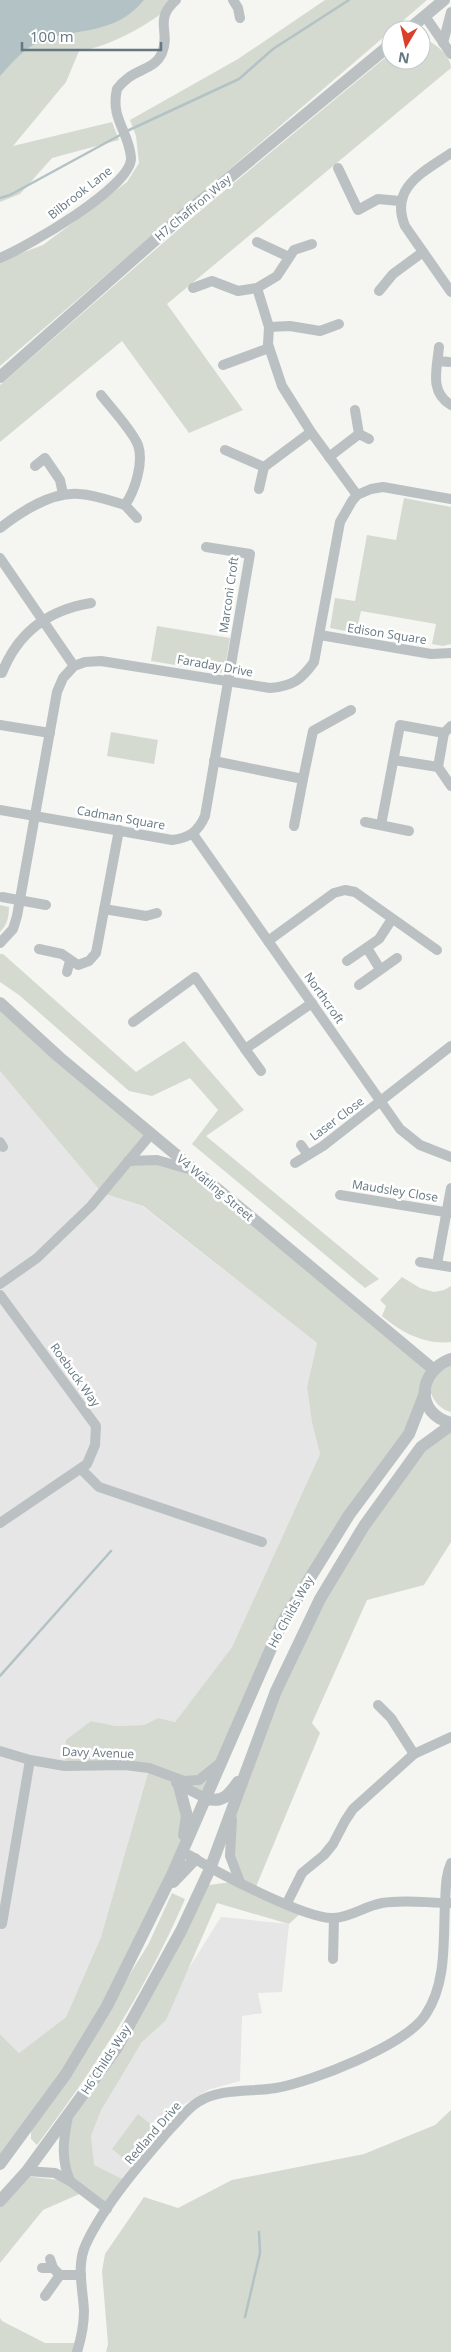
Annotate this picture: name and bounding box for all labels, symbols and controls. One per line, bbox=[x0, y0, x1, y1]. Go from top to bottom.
scale bar bbox=[22, 20, 161, 52]
north arrow bbox=[381, 20, 431, 70]
text: 100 m bbox=[30, 26, 74, 46]
text: N bbox=[397, 48, 411, 69]
street label: Bilbrook Lane bbox=[44, 162, 115, 223]
street label: H7 Chaffron Way bbox=[151, 170, 235, 245]
street label: Marconi Croft bbox=[215, 556, 242, 634]
street label: Edison Square bbox=[346, 619, 428, 648]
street label: Faraday Drive bbox=[176, 650, 255, 681]
street label: Cadman Square bbox=[76, 801, 167, 834]
street label: Northcroft bbox=[301, 969, 348, 1027]
street label: Laser Close bbox=[306, 1092, 367, 1145]
street label: V4 Watling Street bbox=[173, 1150, 257, 1225]
street label: Maudsley Close bbox=[351, 1175, 440, 1206]
street label: Roebuck Way bbox=[46, 1339, 105, 1411]
street label: H6 Childs Way bbox=[264, 1572, 318, 1651]
street label: Davy Avenue bbox=[62, 1743, 135, 1762]
street label: H6 Childs Way bbox=[77, 2021, 135, 2098]
street label: Redland Drive bbox=[120, 2097, 185, 2168]

